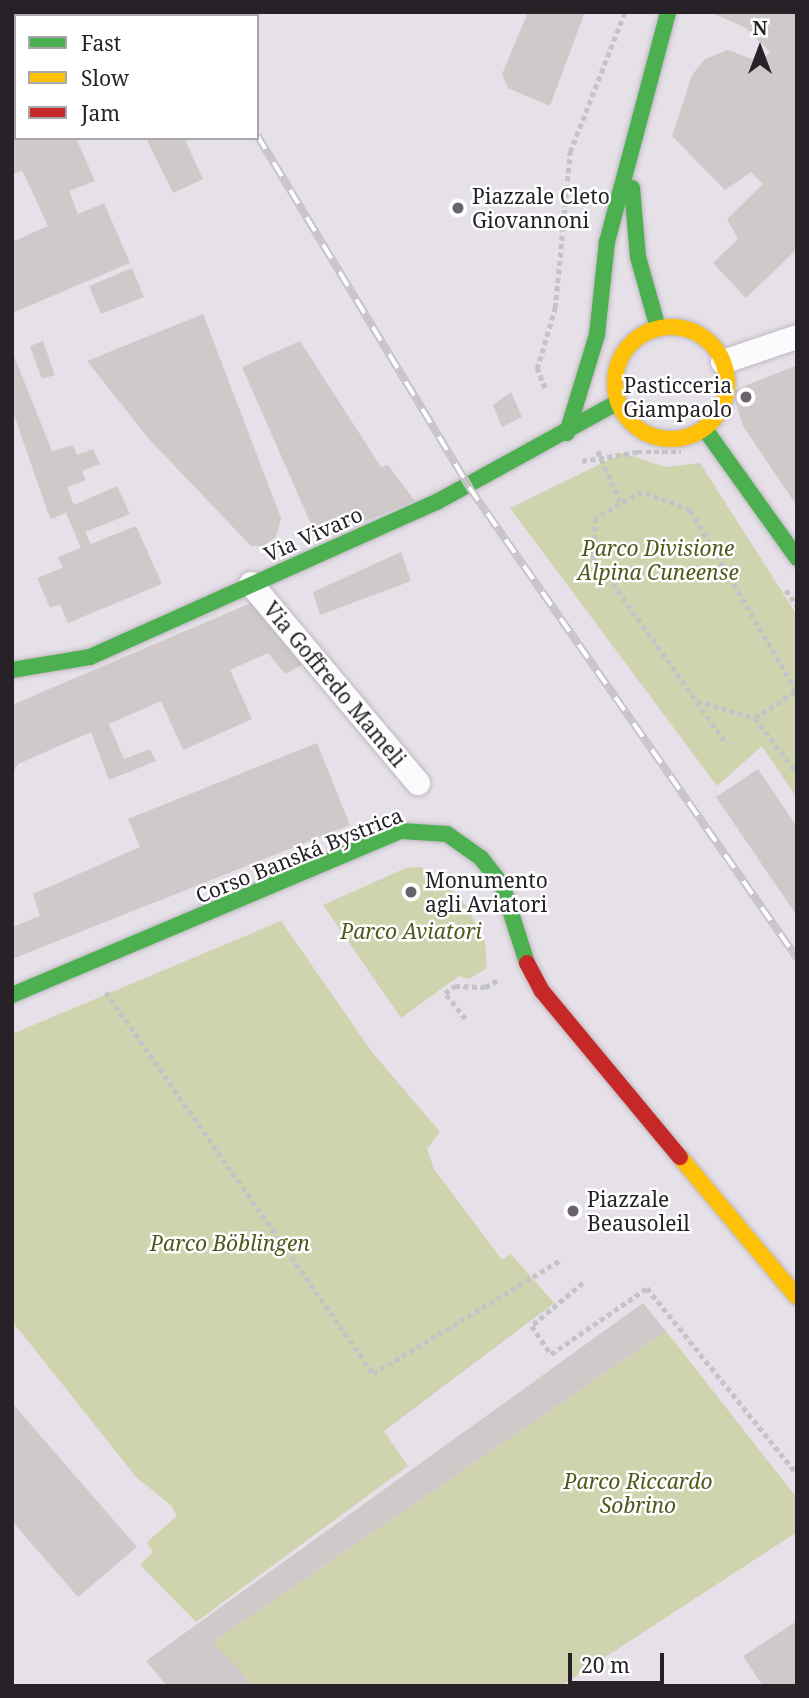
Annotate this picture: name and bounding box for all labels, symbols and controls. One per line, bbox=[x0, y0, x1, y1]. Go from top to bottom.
legend bbox=[14, 14, 259, 140]
north arrow bbox=[725, 14, 795, 84]
text: N bbox=[753, 15, 767, 41]
text: Fast bbox=[81, 29, 121, 57]
text: Slow bbox=[81, 64, 129, 92]
text: Jam bbox=[81, 99, 120, 127]
place label: Piazzale Cleto Giovannoni bbox=[472, 183, 610, 233]
marker: Piazzale Cleto Giovannoni bbox=[450, 200, 466, 216]
place label: Pasticceria Giampaolo bbox=[623, 372, 732, 422]
marker: Pasticceria Giampaolo bbox=[738, 389, 754, 405]
street label: Via Vivaro bbox=[260, 501, 366, 567]
park label: Parco Divisione Alpina Cuneense bbox=[577, 535, 739, 585]
street label: Via Goffredo Mameli bbox=[259, 596, 411, 772]
street label: Corso Banská Bystrica bbox=[192, 802, 406, 908]
place label: Monumento agli Aviatori bbox=[425, 867, 548, 917]
marker: Monumento agli Aviatori bbox=[403, 884, 419, 900]
park label: Parco Aviatori bbox=[340, 918, 482, 944]
place label: Piazzale Beausoleil bbox=[587, 1186, 690, 1236]
marker: Piazzale Beausoleil bbox=[565, 1203, 581, 1219]
park label: Parco Böblingen bbox=[150, 1230, 310, 1256]
park label: Parco Riccardo Sobrino bbox=[564, 1468, 712, 1518]
scale bar bbox=[571, 1638, 667, 1682]
text: 20 m bbox=[581, 1651, 630, 1679]

